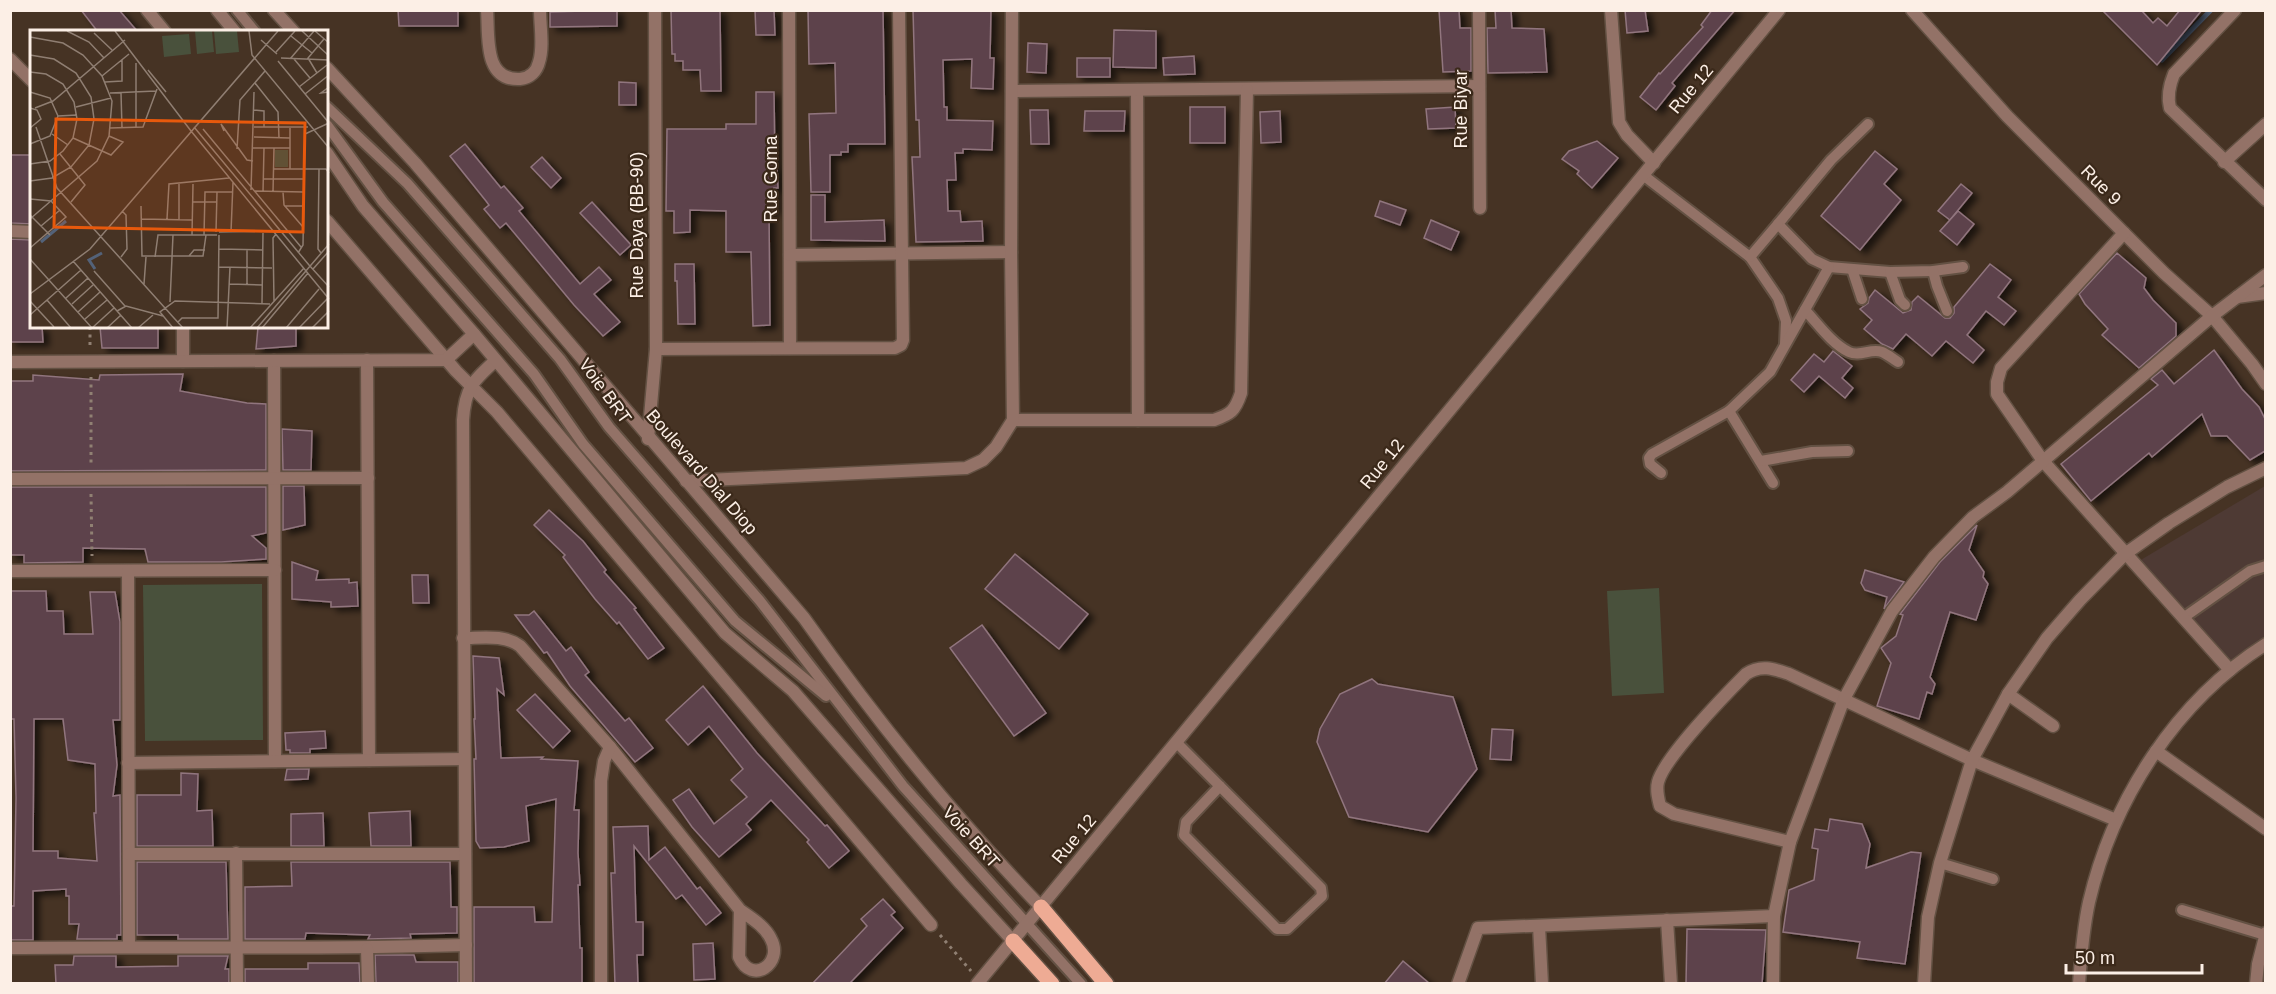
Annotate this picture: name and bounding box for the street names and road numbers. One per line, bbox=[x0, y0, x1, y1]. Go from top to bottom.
street label: Rue 12 bbox=[1665, 60, 1717, 118]
street label: Rue Biyar bbox=[1451, 69, 1471, 149]
street label: Rue Goma bbox=[761, 134, 781, 223]
street label: Rue Daya (BB-90) bbox=[627, 151, 647, 299]
street label: Rue 9 bbox=[2077, 161, 2125, 209]
street label: Voie BRT bbox=[575, 354, 635, 428]
street label: Boulevard Dial Diop bbox=[642, 405, 762, 539]
street label: Rue 12 bbox=[1356, 435, 1408, 493]
street label: Voie BRT bbox=[938, 802, 1004, 872]
street label: Rue 12 bbox=[1048, 810, 1100, 868]

